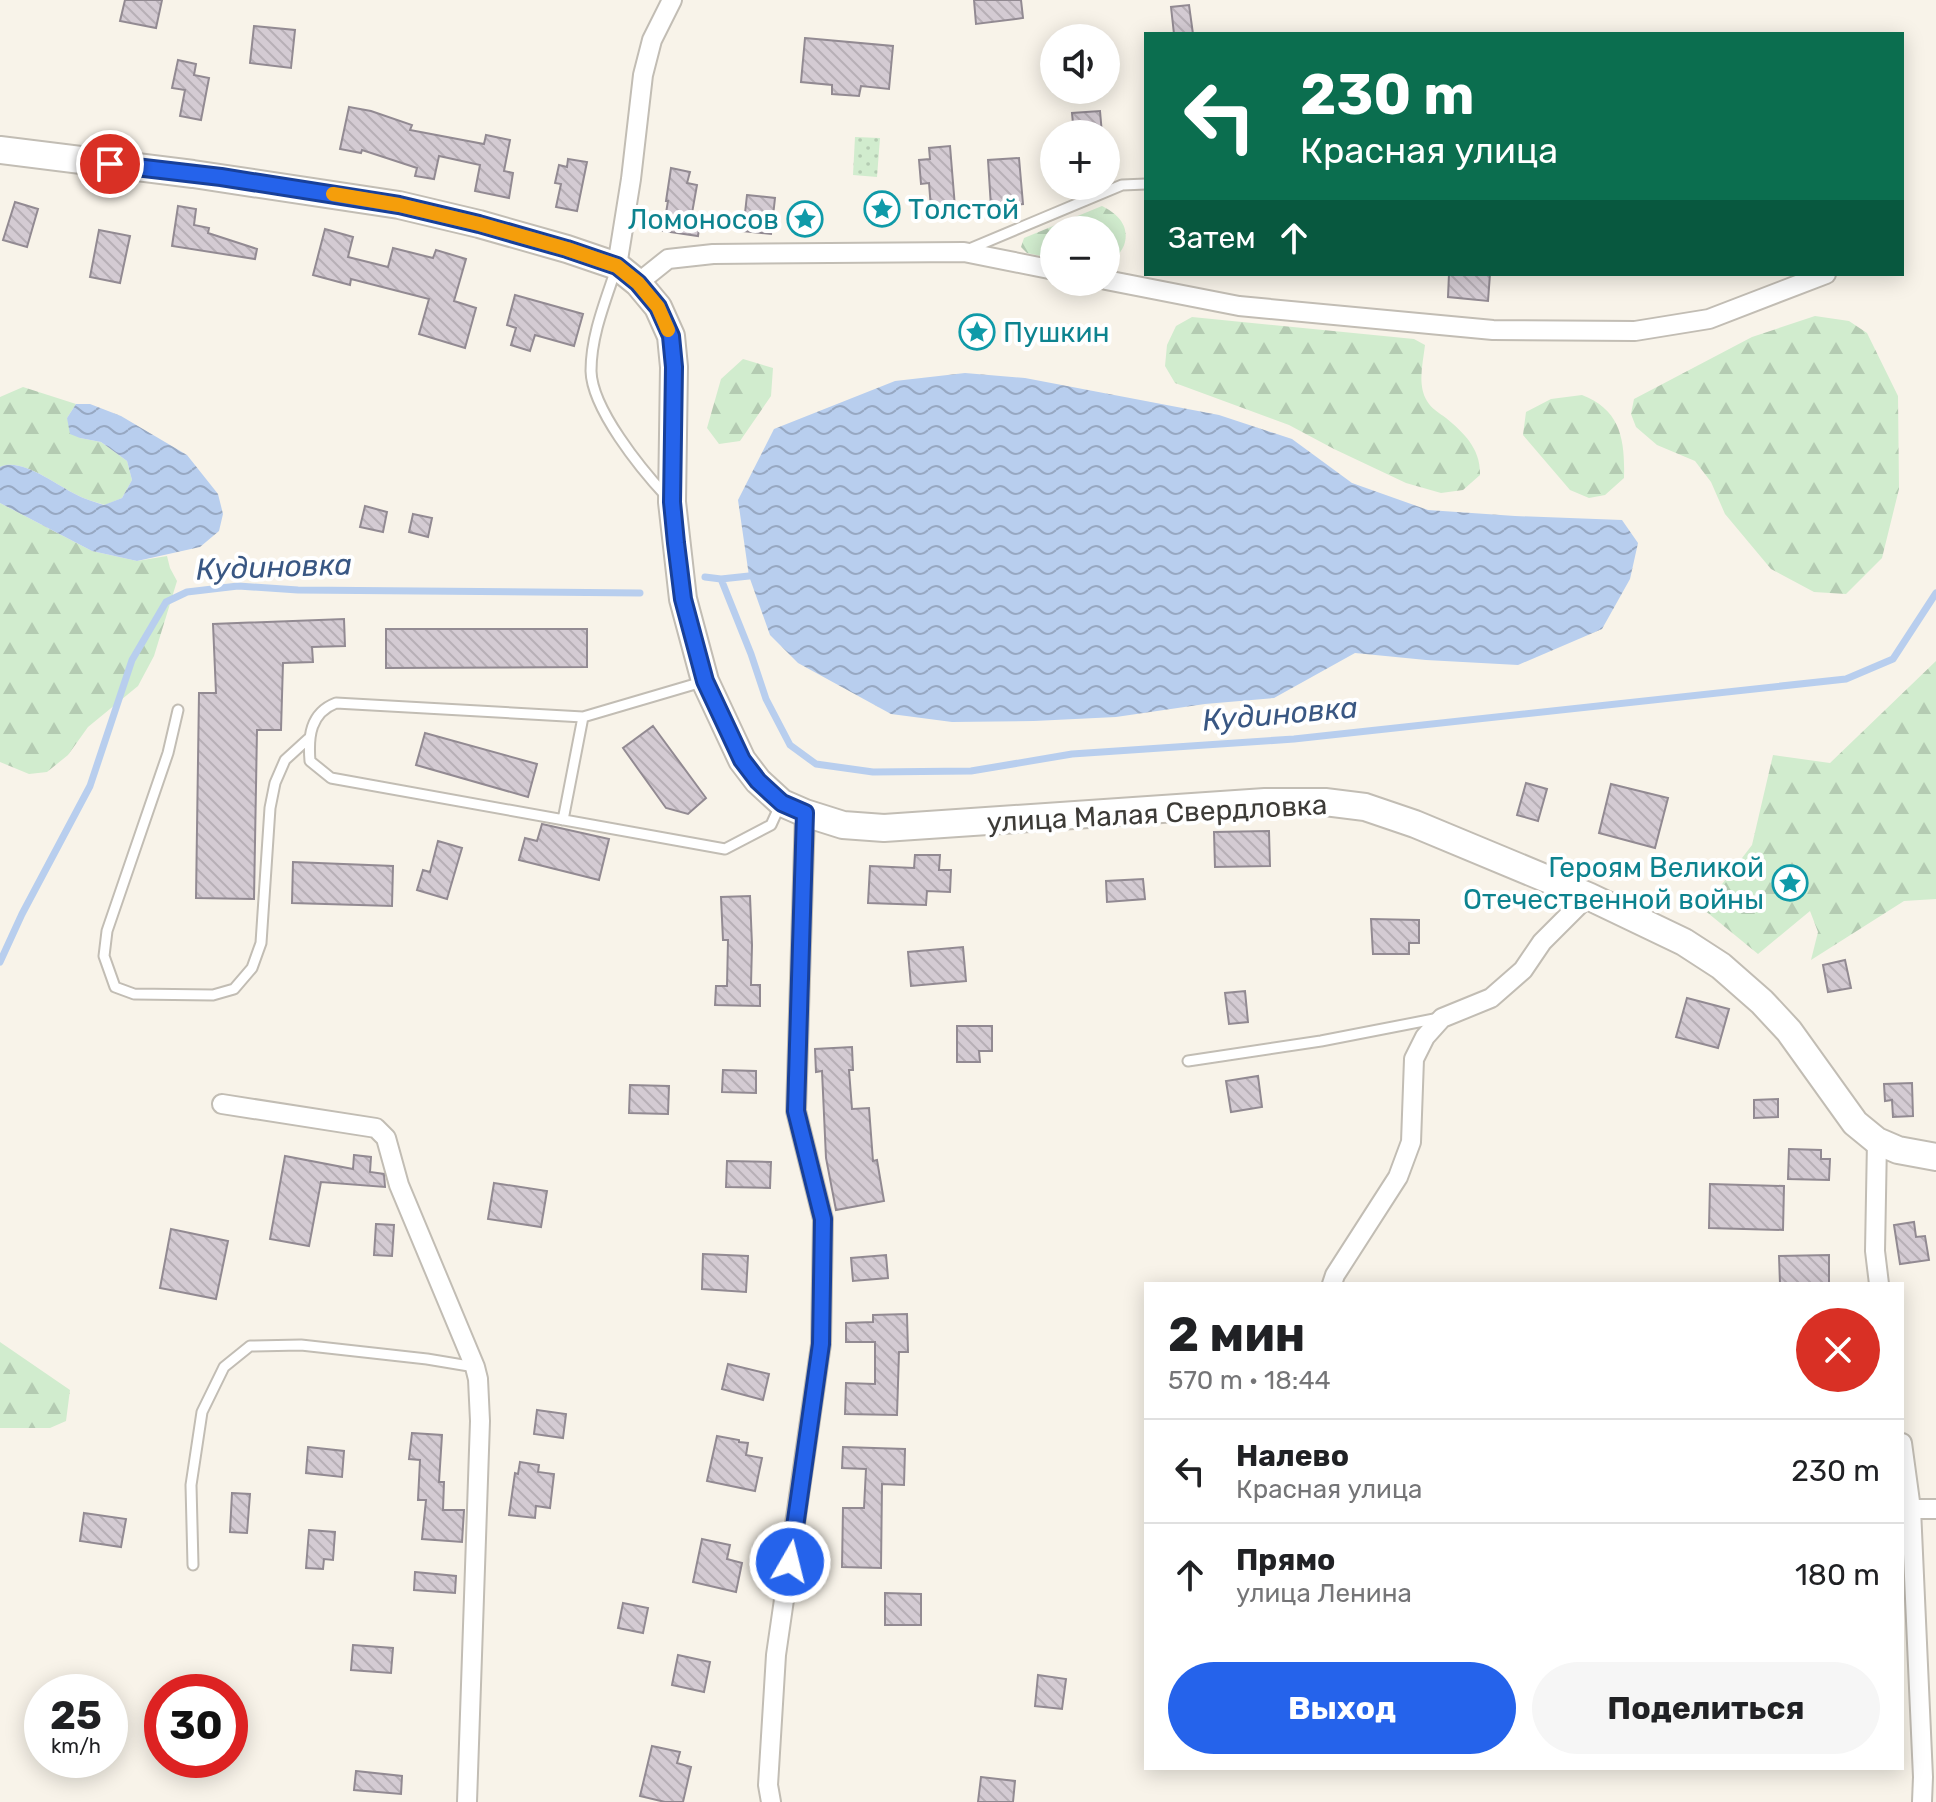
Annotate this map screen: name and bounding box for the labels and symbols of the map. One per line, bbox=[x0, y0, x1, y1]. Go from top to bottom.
pin bbox=[76, 130, 144, 198]
place icon: Толстой bbox=[863, 190, 901, 228]
place label: Толстой bbox=[908, 193, 1019, 226]
place icon: Ломоносов bbox=[786, 200, 824, 238]
place label: Ломоносов bbox=[628, 203, 779, 236]
place icon: Пушкин bbox=[958, 313, 996, 351]
place label: Пушкин bbox=[1003, 316, 1110, 349]
water label: Кудиновка bbox=[195, 546, 353, 588]
water label: Кудиновка bbox=[1201, 689, 1359, 739]
street label: улица Малая Свердловка bbox=[986, 788, 1328, 839]
place label: Героям Великой Отечественной войны bbox=[1463, 851, 1764, 916]
place icon: Героям Великой Отечественной войны bbox=[1771, 864, 1809, 902]
position arrow bbox=[748, 1520, 832, 1604]
speed limit sign: 30 bbox=[144, 1674, 248, 1778]

